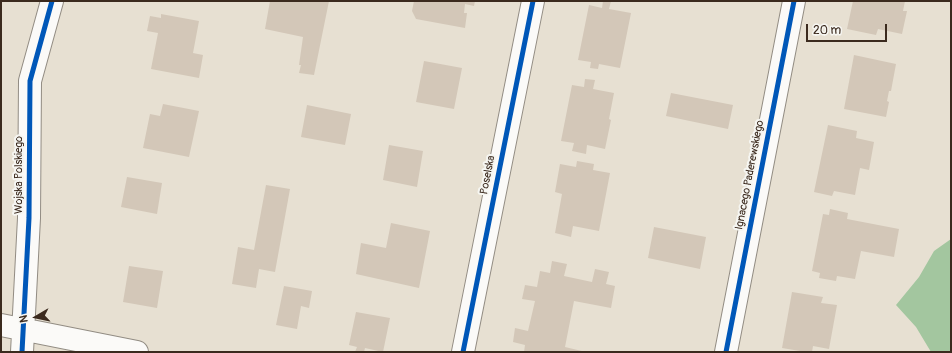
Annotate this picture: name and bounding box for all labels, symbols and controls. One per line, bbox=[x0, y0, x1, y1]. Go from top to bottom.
scale bar bbox=[808, 16, 889, 42]
text: 20 m bbox=[813, 23, 841, 38]
street label: Ignacego Paderewskiego bbox=[733, 119, 767, 231]
street label: Wojska Polskiego bbox=[12, 136, 26, 214]
street label: Poselska bbox=[478, 154, 498, 196]
north arrow bbox=[16, 297, 56, 337]
text: N bbox=[17, 314, 31, 324]

